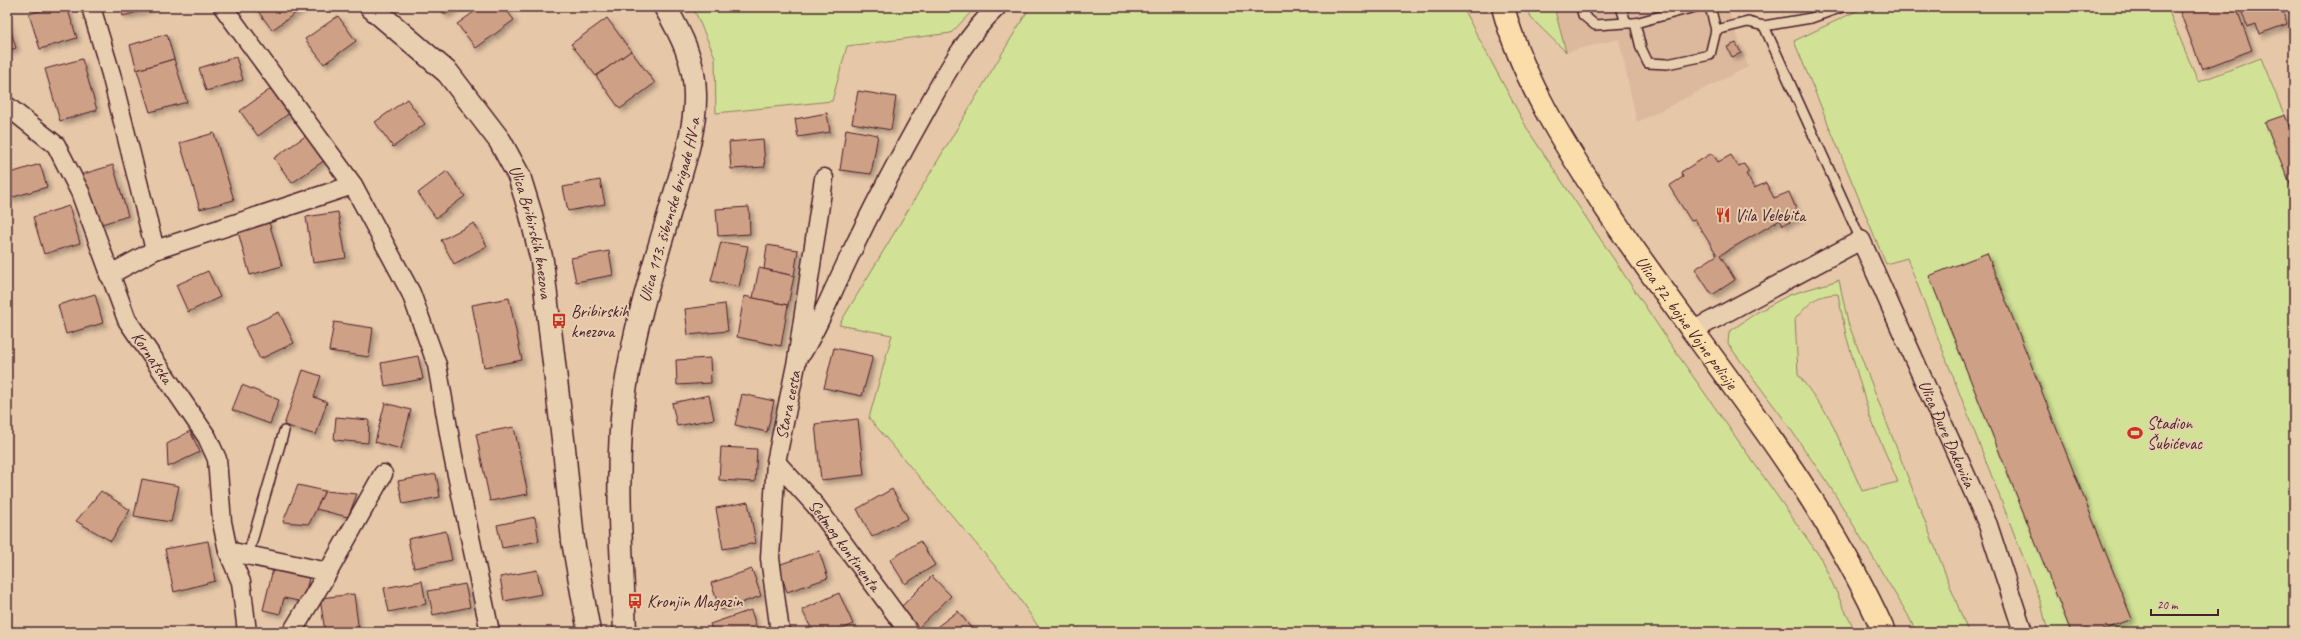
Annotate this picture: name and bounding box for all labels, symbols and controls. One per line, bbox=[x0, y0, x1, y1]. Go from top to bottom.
street label: Ulica 113. šibenske brigade HV-a bbox=[634, 115, 704, 304]
street label: Ulica Bribirskih knezova bbox=[504, 161, 557, 301]
place label: Vila Velebita bbox=[1735, 205, 1807, 226]
restaurant icon: Vila Velebita bbox=[1714, 206, 1732, 224]
street label: Ulica 72. bojne Vojne policije bbox=[1631, 252, 1743, 394]
place label: Bribirskih knezova bbox=[571, 301, 629, 342]
bus stop icon: Bribirskih knezova bbox=[550, 312, 568, 330]
street label: Kornatska bbox=[127, 327, 179, 389]
street label: Stara cesta bbox=[770, 367, 805, 441]
street label: Ulica Đure Đakovića bbox=[1914, 377, 1981, 492]
place label: Stadion Šubićevac bbox=[2147, 413, 2203, 454]
sports icon: Stadion Šubićevac bbox=[2126, 424, 2144, 442]
street label: Sedmog kontinenta bbox=[804, 495, 887, 597]
place label: Kronjin Magazin bbox=[647, 591, 744, 612]
scale bar bbox=[2151, 591, 2218, 617]
bus stop icon: Kronjin Magazin bbox=[626, 592, 644, 610]
text: 20 m bbox=[2157, 597, 2179, 613]

